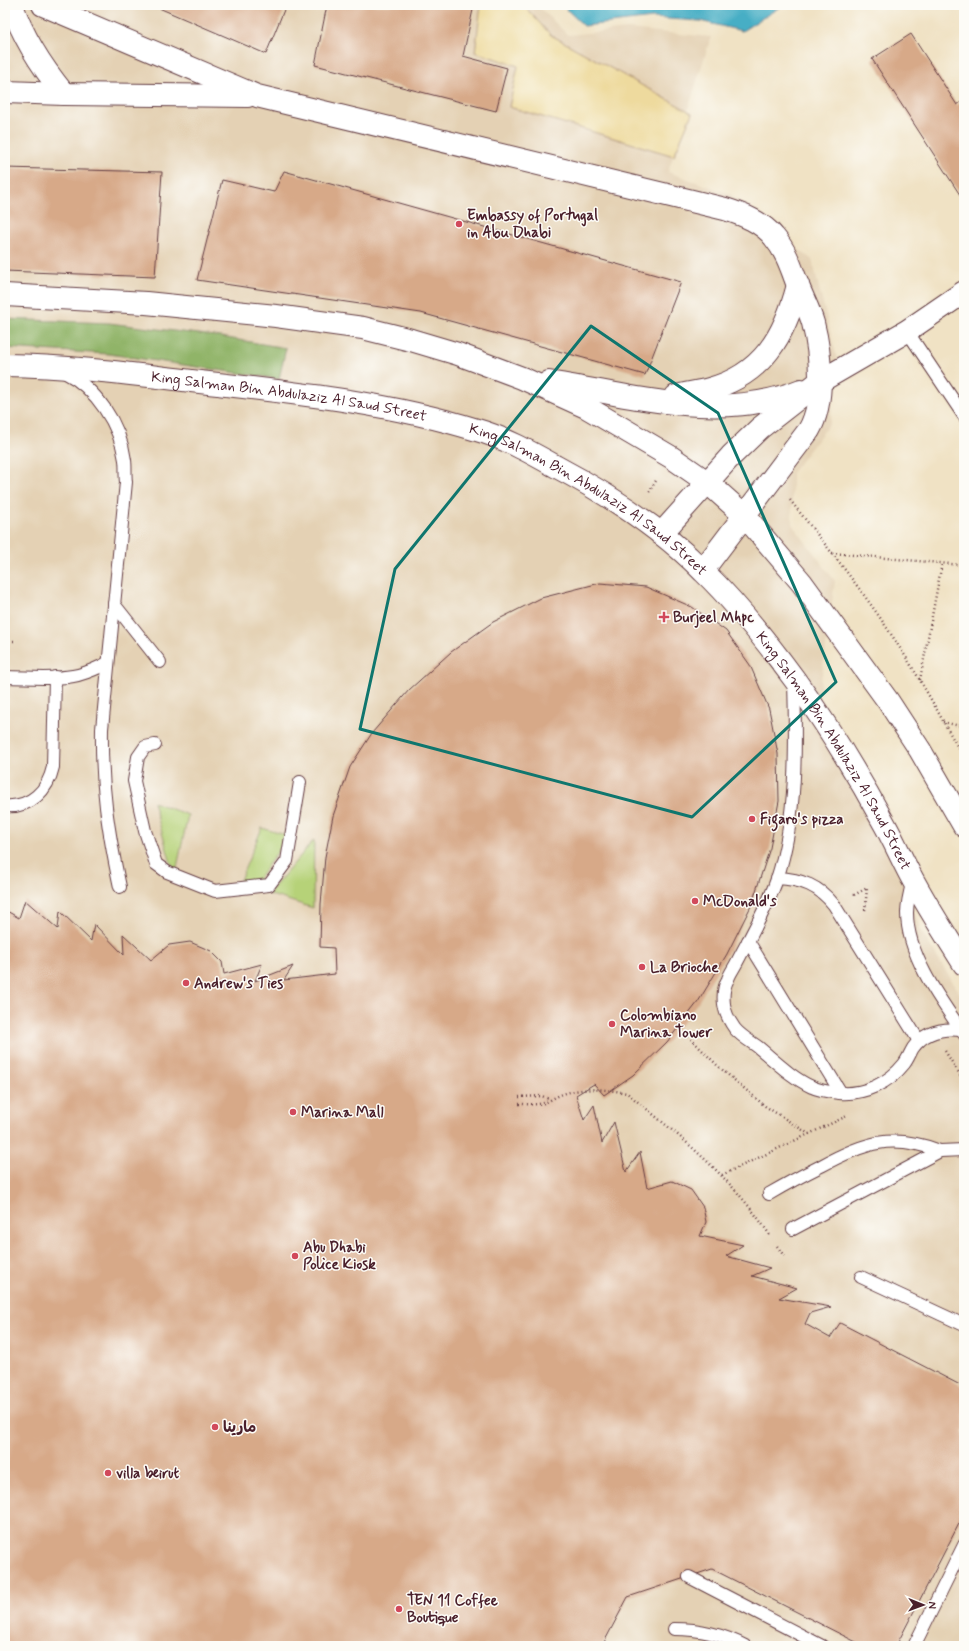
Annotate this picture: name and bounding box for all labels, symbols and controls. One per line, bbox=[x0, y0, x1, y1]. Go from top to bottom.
place label: Embassy of Portugal in Abu Dhabi bbox=[467, 206, 598, 243]
marker: Embassy of Portugal in Abu Dhabi bbox=[454, 219, 464, 229]
street label: King Salman Bin Abdulaziz Al Saud Street bbox=[150, 367, 429, 427]
street label: King Salman Bin Abdulaziz Al Saud Street bbox=[467, 419, 711, 581]
place label: Burjeel Mhpc bbox=[673, 608, 754, 628]
marker: Burjeel Mhpc bbox=[658, 611, 670, 623]
street label: King Salman Bin Abdulaziz Al Saud Street bbox=[751, 628, 915, 874]
place label: Figaro's pizza bbox=[760, 810, 844, 832]
marker: Figaro's pizza bbox=[747, 814, 757, 824]
place label: McDonald's bbox=[703, 892, 777, 912]
marker: McDonald's bbox=[690, 896, 700, 906]
place label: La Brioche bbox=[650, 958, 719, 978]
marker: La Brioche bbox=[637, 962, 647, 972]
place label: Andrew's Ties bbox=[194, 974, 283, 994]
marker: Andrew's Ties bbox=[181, 978, 191, 988]
place label: Colombiano Marina Tower bbox=[620, 1006, 713, 1043]
marker: Colombiano Marina Tower bbox=[607, 1019, 617, 1029]
place label: Marina Mall bbox=[301, 1103, 383, 1123]
marker: Marina Mall bbox=[288, 1107, 298, 1117]
place label: Abu Dhabi Police Kiosk bbox=[303, 1238, 376, 1275]
marker: Abu Dhabi Police Kiosk bbox=[290, 1251, 300, 1261]
place label: مارينا bbox=[223, 1418, 256, 1438]
marker: مارينا bbox=[210, 1422, 220, 1432]
place label: villa beirut bbox=[116, 1464, 179, 1484]
marker: villa beirut bbox=[103, 1468, 113, 1478]
north arrow bbox=[903, 1585, 943, 1625]
place label: TEN 11 Coffee Boutique bbox=[407, 1591, 498, 1628]
text: N bbox=[925, 1601, 939, 1609]
marker: TEN 11 Coffee Boutique bbox=[394, 1604, 404, 1614]

